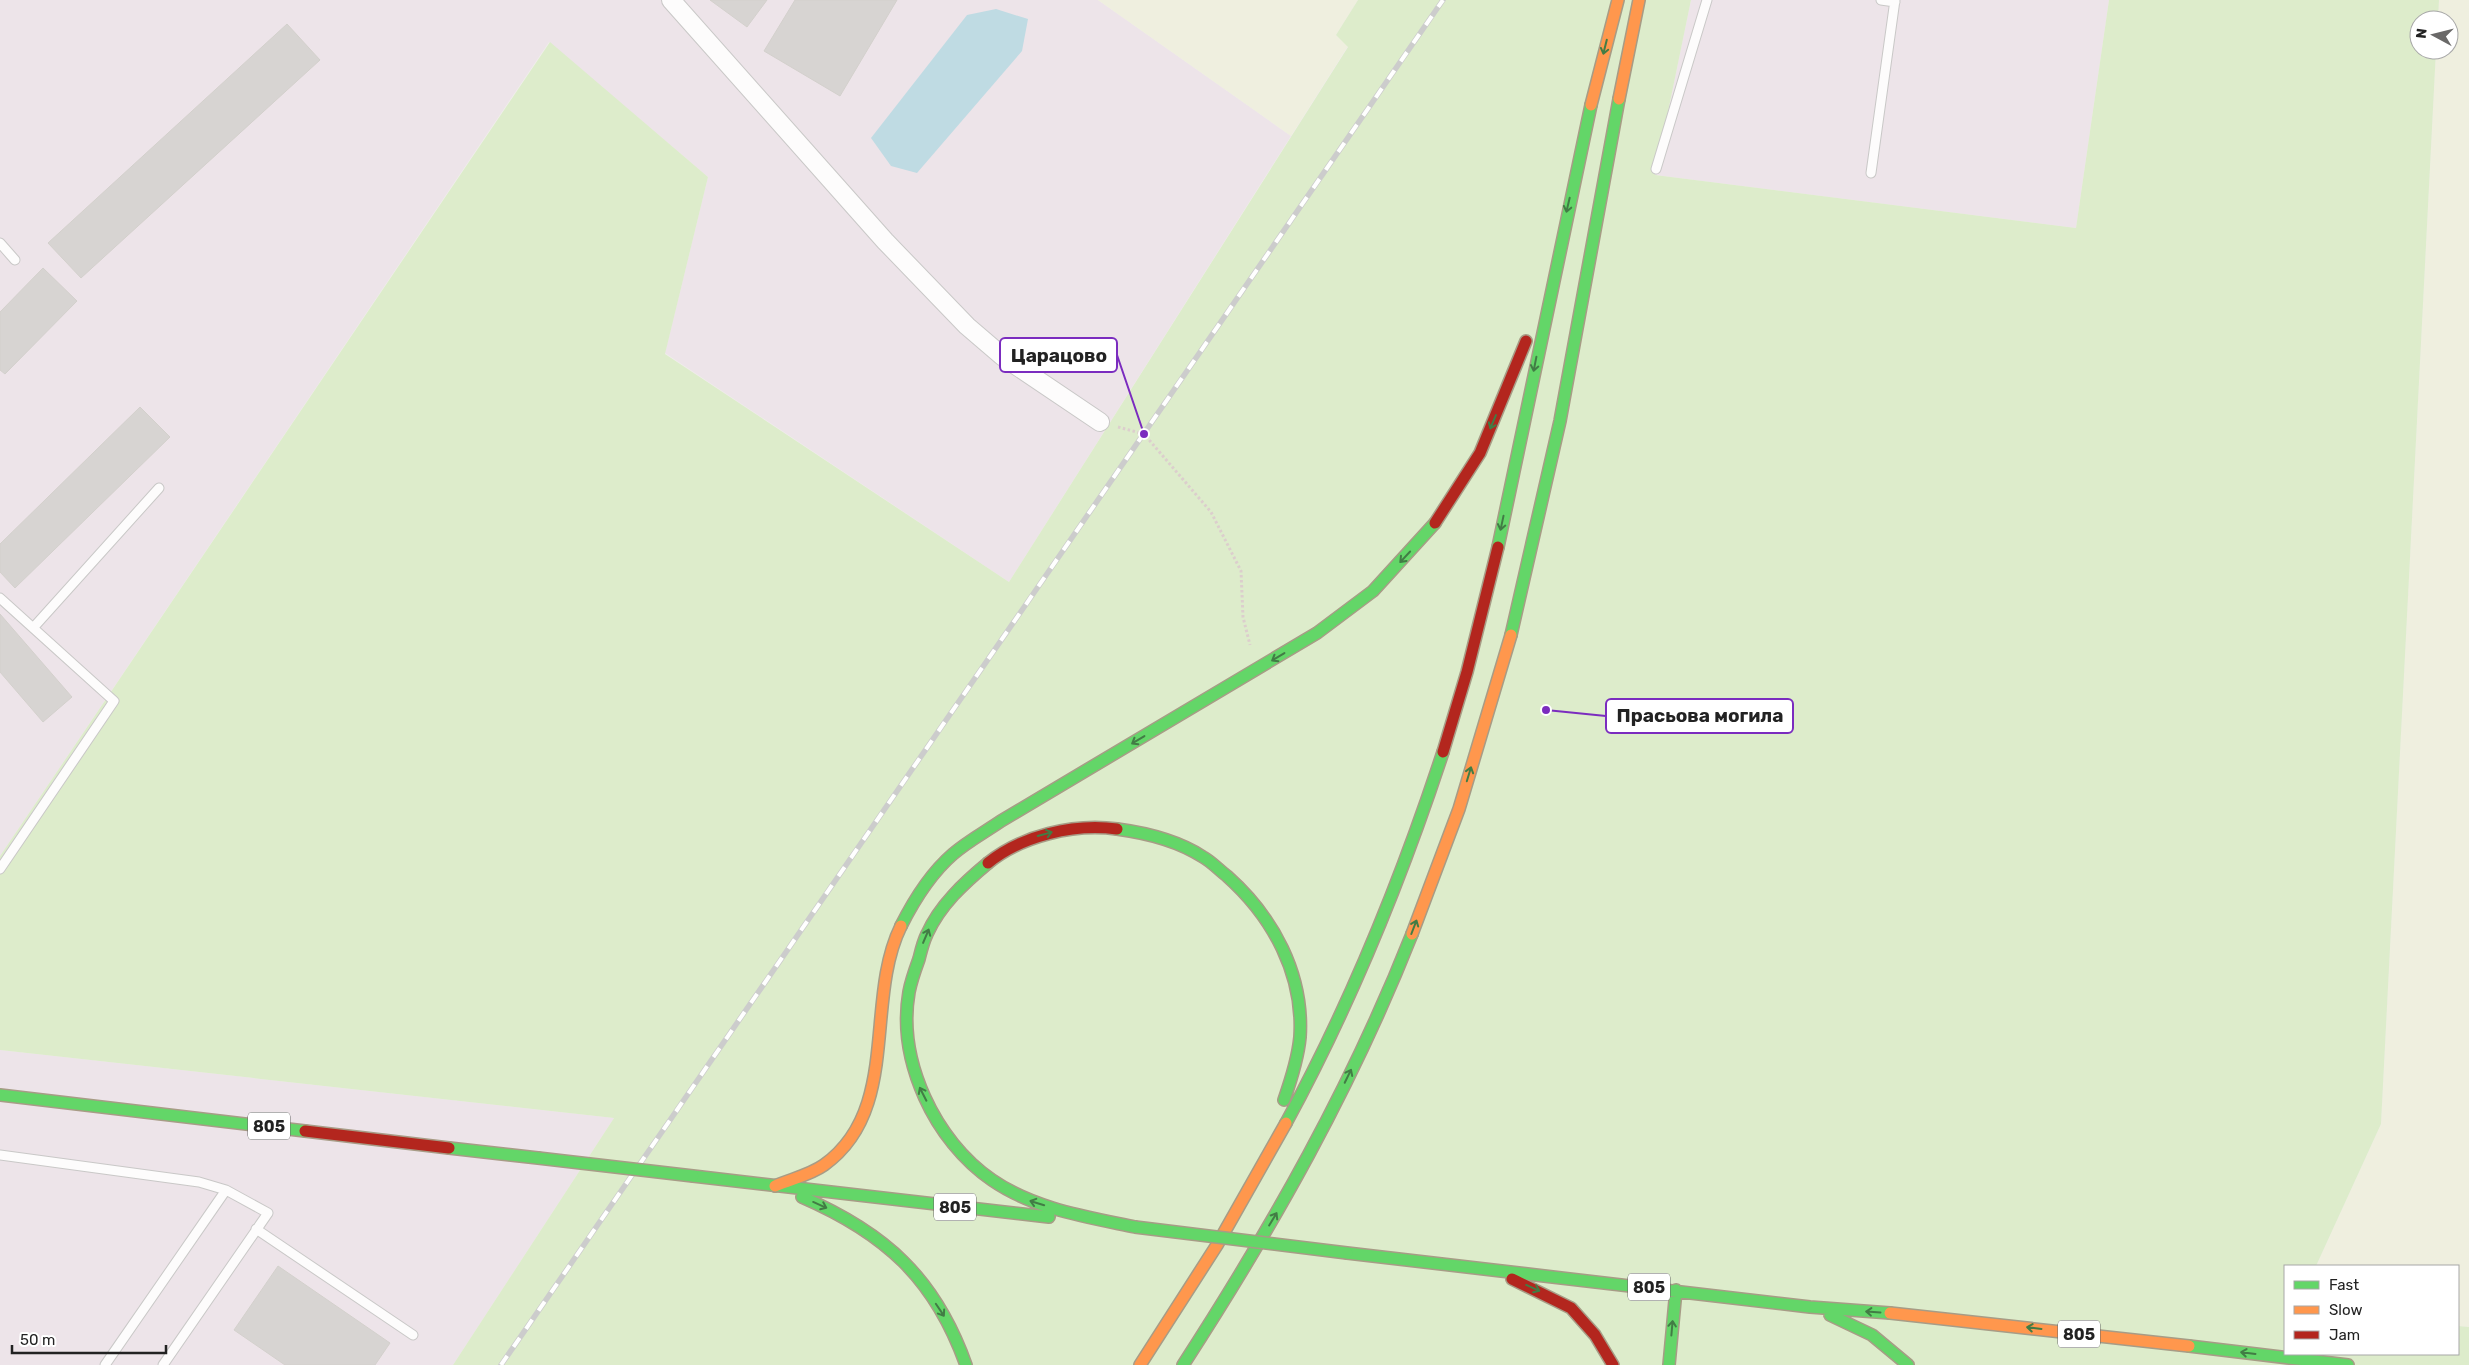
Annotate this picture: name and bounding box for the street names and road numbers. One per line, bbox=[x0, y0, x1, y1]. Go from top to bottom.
road number: 805 bbox=[248, 1112, 290, 1140]
road number: 805 bbox=[934, 1194, 976, 1220]
road number: 805 bbox=[1628, 1274, 1670, 1300]
road number: 805 bbox=[2058, 1320, 2100, 1348]

